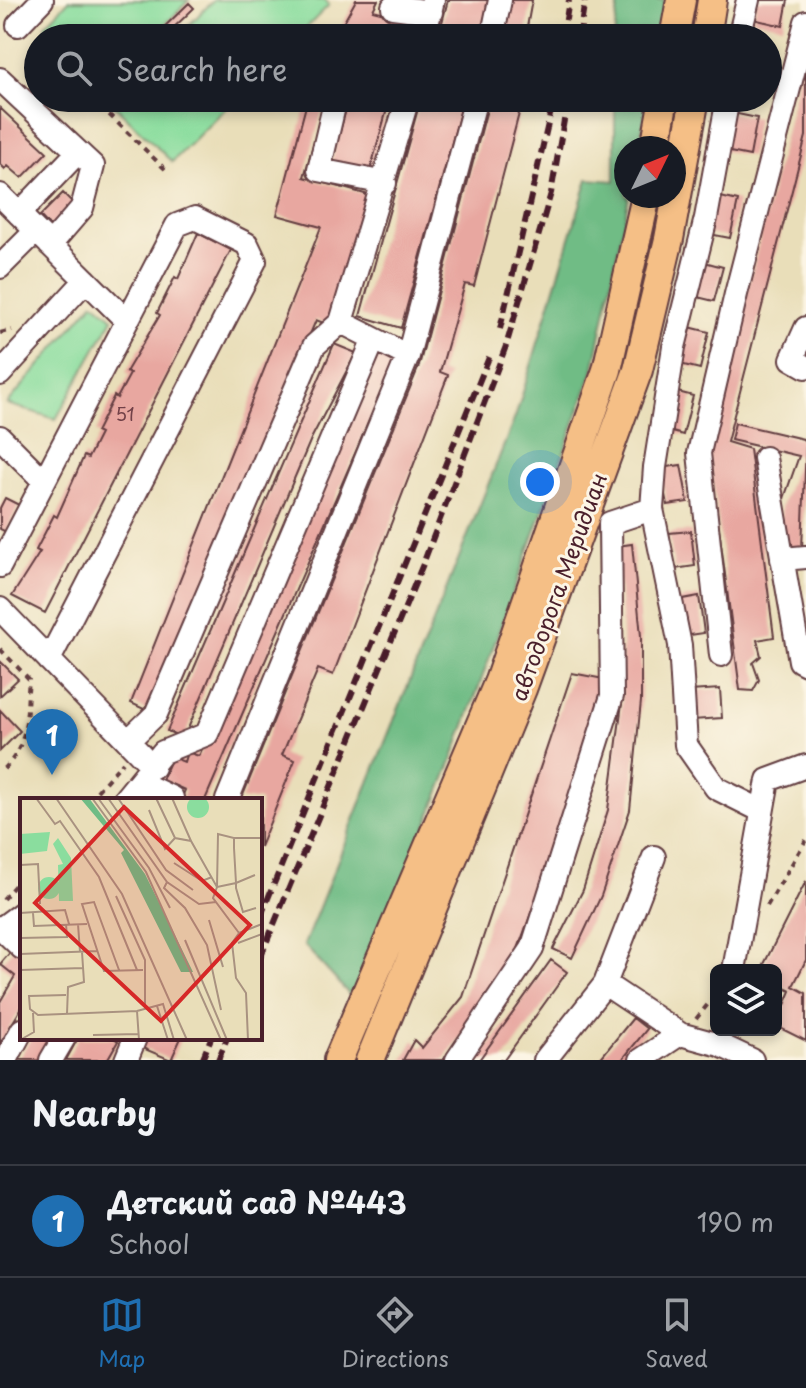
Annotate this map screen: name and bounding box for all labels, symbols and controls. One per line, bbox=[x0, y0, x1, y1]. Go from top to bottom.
search box bbox=[24, 24, 782, 112]
icon: search bbox=[52, 46, 96, 90]
text: Search here bbox=[116, 46, 288, 91]
north arrow bbox=[614, 136, 686, 208]
house number: 51 bbox=[115, 400, 135, 427]
your location bbox=[520, 462, 560, 502]
street label: автодорога Меридиан bbox=[501, 468, 614, 705]
pin: 1 bbox=[26, 709, 78, 775]
inset map bbox=[20, 798, 262, 1040]
map controls bbox=[710, 964, 782, 1036]
button: layers bbox=[710, 964, 782, 1036]
text: Nearby bbox=[32, 1086, 157, 1138]
text: Детский сад №443 bbox=[108, 1179, 407, 1224]
text: 1 bbox=[52, 1202, 64, 1241]
text: 190 m bbox=[697, 1202, 774, 1241]
text: School bbox=[108, 1224, 190, 1263]
tab: Map bbox=[98, 1293, 145, 1374]
tab: Directions bbox=[342, 1293, 449, 1374]
tab: Saved bbox=[645, 1293, 708, 1374]

